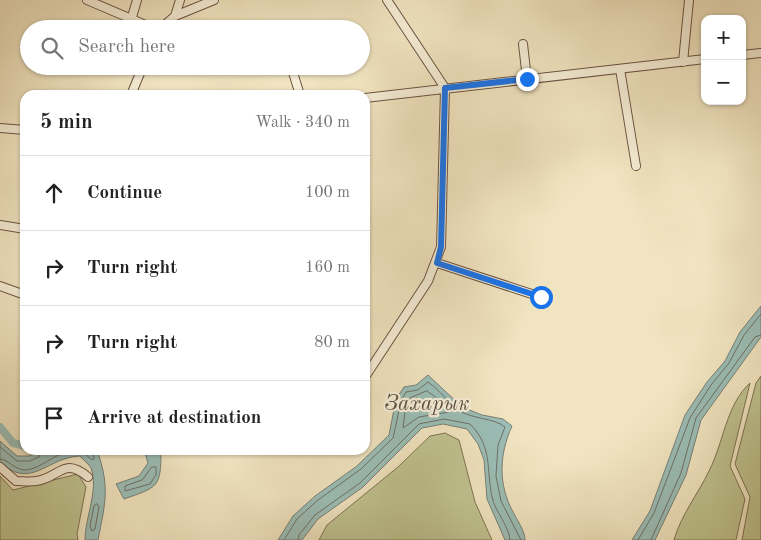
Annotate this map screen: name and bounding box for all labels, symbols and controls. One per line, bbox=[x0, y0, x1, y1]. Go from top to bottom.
map controls bbox=[701, 15, 746, 105]
button: + bbox=[701, 15, 746, 60]
search box bbox=[20, 20, 370, 75]
icon: search bbox=[38, 34, 66, 62]
text: Search here bbox=[78, 38, 175, 57]
button: − bbox=[701, 60, 746, 105]
route end bbox=[516, 68, 539, 91]
text: 5 min bbox=[40, 112, 93, 133]
text: Walk · 340 m bbox=[255, 115, 350, 131]
icon: ahead bbox=[40, 179, 68, 207]
text: Continue bbox=[87, 184, 162, 203]
text: 100 m bbox=[305, 185, 350, 201]
icon: right bbox=[40, 254, 68, 282]
text: Turn right bbox=[87, 259, 177, 278]
text: 160 m bbox=[305, 260, 350, 276]
route start bbox=[530, 286, 553, 309]
icon: right bbox=[40, 329, 68, 357]
text: Turn right bbox=[87, 334, 177, 353]
text: 80 m bbox=[314, 335, 350, 351]
water label: Захарык bbox=[385, 393, 469, 415]
icon: arrive bbox=[40, 404, 68, 432]
text: Arrive at destination bbox=[87, 409, 261, 428]

